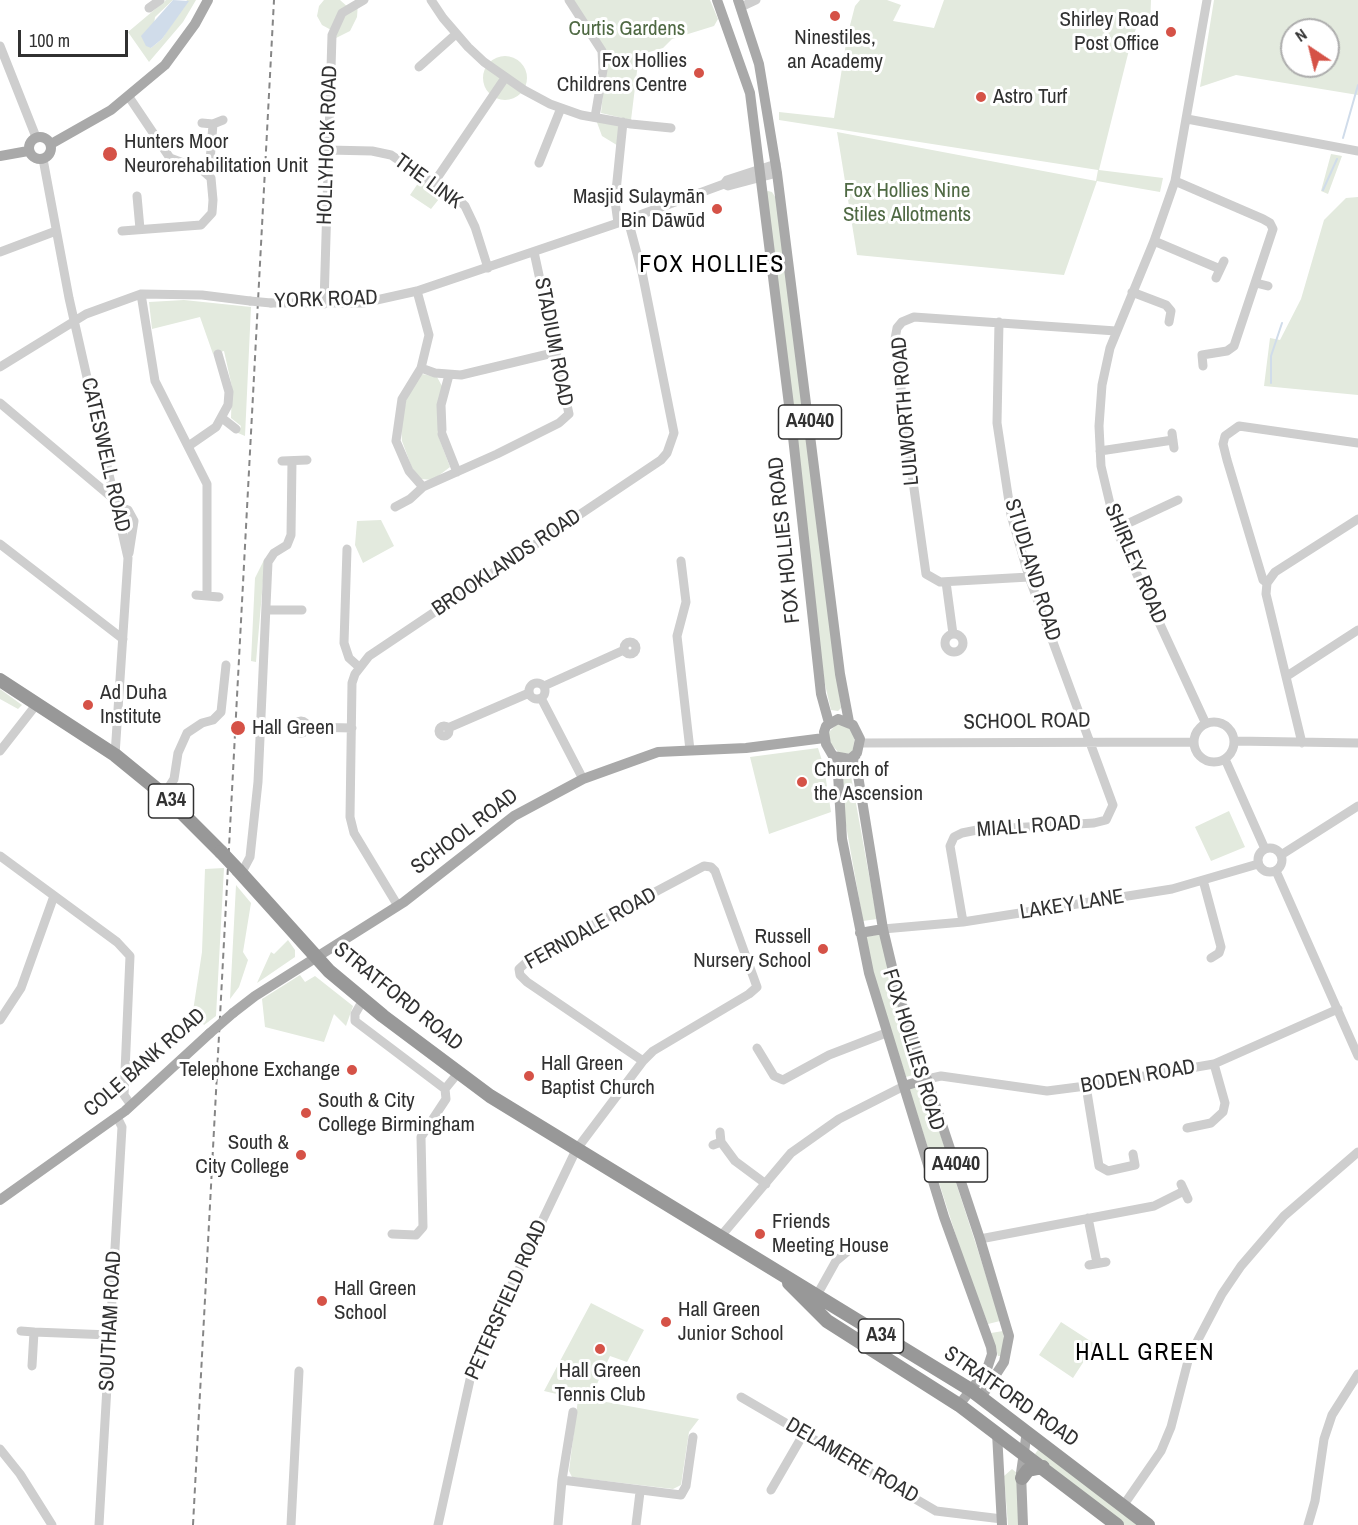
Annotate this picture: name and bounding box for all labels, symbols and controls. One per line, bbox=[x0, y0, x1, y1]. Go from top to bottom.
place label: Shirley Road Post Office bbox=[1059, 7, 1159, 57]
marker: Ninestiles, an Academy bbox=[828, 9, 842, 23]
park label: Curtis Gardens bbox=[569, 16, 685, 42]
scale bar bbox=[21, 18, 130, 56]
north arrow bbox=[1280, 18, 1340, 78]
text: N bbox=[1291, 23, 1311, 47]
place label: Ninestiles, an Academy bbox=[787, 25, 883, 75]
marker: Shirley Road Post Office bbox=[1164, 25, 1178, 39]
text: 100 m bbox=[29, 28, 70, 53]
place label: Fox Hollies Childrens Centre bbox=[557, 48, 687, 98]
street label: HOLLYHOCK ROAD bbox=[313, 65, 343, 225]
marker: Fox Hollies Childrens Centre bbox=[692, 66, 706, 80]
place label: Astro Turf bbox=[993, 84, 1067, 110]
marker: Astro Turf bbox=[974, 90, 988, 104]
place label: Hunters Moor Neurorehabilitation Unit bbox=[124, 129, 308, 179]
marker: Hunters Moor Neurorehabilitation Unit bbox=[101, 145, 119, 163]
street label: THE LINK bbox=[389, 149, 467, 215]
park label: Fox Hollies Nine Stiles Allotments bbox=[843, 178, 971, 228]
place label: Masjid Sulaymān Bin Dāwūd bbox=[573, 184, 705, 234]
marker: Masjid Sulaymān Bin Dāwūd bbox=[710, 202, 724, 216]
district label: FOX HOLLIES bbox=[639, 252, 785, 280]
street label: STADIUM ROAD bbox=[528, 275, 578, 409]
street label: YORK ROAD bbox=[274, 286, 378, 314]
street label: LULWORTH ROAD bbox=[887, 335, 925, 487]
street label: CATESWELL ROAD bbox=[75, 375, 135, 535]
road number: A4040 bbox=[778, 405, 842, 439]
street label: FOX HOLLIES ROAD bbox=[764, 455, 806, 625]
street label: STUDLAND ROAD bbox=[998, 496, 1066, 644]
street label: SHIRLEY ROAD bbox=[1098, 500, 1172, 628]
street label: BROOKLANDS ROAD bbox=[428, 504, 586, 622]
place label: Ad Duha Institute bbox=[100, 680, 167, 730]
marker: Ad Duha Institute bbox=[81, 698, 95, 712]
street label: SCHOOL ROAD bbox=[963, 708, 1091, 736]
place label: Hall Green bbox=[252, 715, 334, 741]
marker: Hall Green bbox=[229, 719, 247, 737]
place label: Church of the Ascension bbox=[814, 757, 923, 807]
marker: Church of the Ascension bbox=[795, 775, 809, 789]
road number: A34 bbox=[148, 784, 194, 818]
street label: SCHOOL ROAD bbox=[407, 784, 523, 880]
street label: MIALL ROAD bbox=[976, 811, 1082, 843]
street label: FERNDALE ROAD bbox=[521, 882, 661, 976]
street label: LAKEY LANE bbox=[1018, 884, 1126, 926]
place label: Russell Nursery School bbox=[693, 924, 811, 974]
street label: STRATFORD ROAD bbox=[328, 937, 468, 1057]
marker: Russell Nursery School bbox=[816, 942, 830, 956]
street label: FOX HOLLIES ROAD bbox=[876, 966, 950, 1134]
street label: COLE BANK ROAD bbox=[79, 1003, 211, 1123]
place label: Hall Green Baptist Church bbox=[541, 1051, 655, 1101]
street label: BODEN ROAD bbox=[1079, 1055, 1197, 1099]
place label: Telephone Exchange bbox=[179, 1057, 340, 1083]
marker: Telephone Exchange bbox=[345, 1063, 359, 1077]
marker: Hall Green Baptist Church bbox=[522, 1069, 536, 1083]
place label: South & City College Birmingham bbox=[318, 1088, 475, 1138]
marker: South & City College Birmingham bbox=[299, 1106, 313, 1120]
place label: South & City College bbox=[195, 1130, 289, 1180]
marker: South & City College bbox=[294, 1148, 308, 1162]
road number: A4040 bbox=[924, 1148, 988, 1182]
place label: Friends Meeting House bbox=[772, 1209, 889, 1259]
street label: PETERSFIELD ROAD bbox=[460, 1216, 554, 1384]
marker: Friends Meeting House bbox=[753, 1227, 767, 1241]
street label: SOUTHAM ROAD bbox=[95, 1250, 127, 1392]
place label: Hall Green School bbox=[334, 1276, 416, 1326]
marker: Hall Green School bbox=[315, 1294, 329, 1308]
place label: Hall Green Junior School bbox=[678, 1297, 783, 1347]
marker: Hall Green Junior School bbox=[659, 1315, 673, 1329]
road number: A34 bbox=[858, 1319, 904, 1353]
district label: HALL GREEN bbox=[1075, 1340, 1215, 1368]
street label: STRATFORD ROAD bbox=[939, 1341, 1083, 1453]
marker: Hall Green Tennis Club bbox=[593, 1342, 607, 1356]
place label: Hall Green Tennis Club bbox=[555, 1358, 645, 1408]
street label: DELAMERE ROAD bbox=[781, 1413, 923, 1509]

